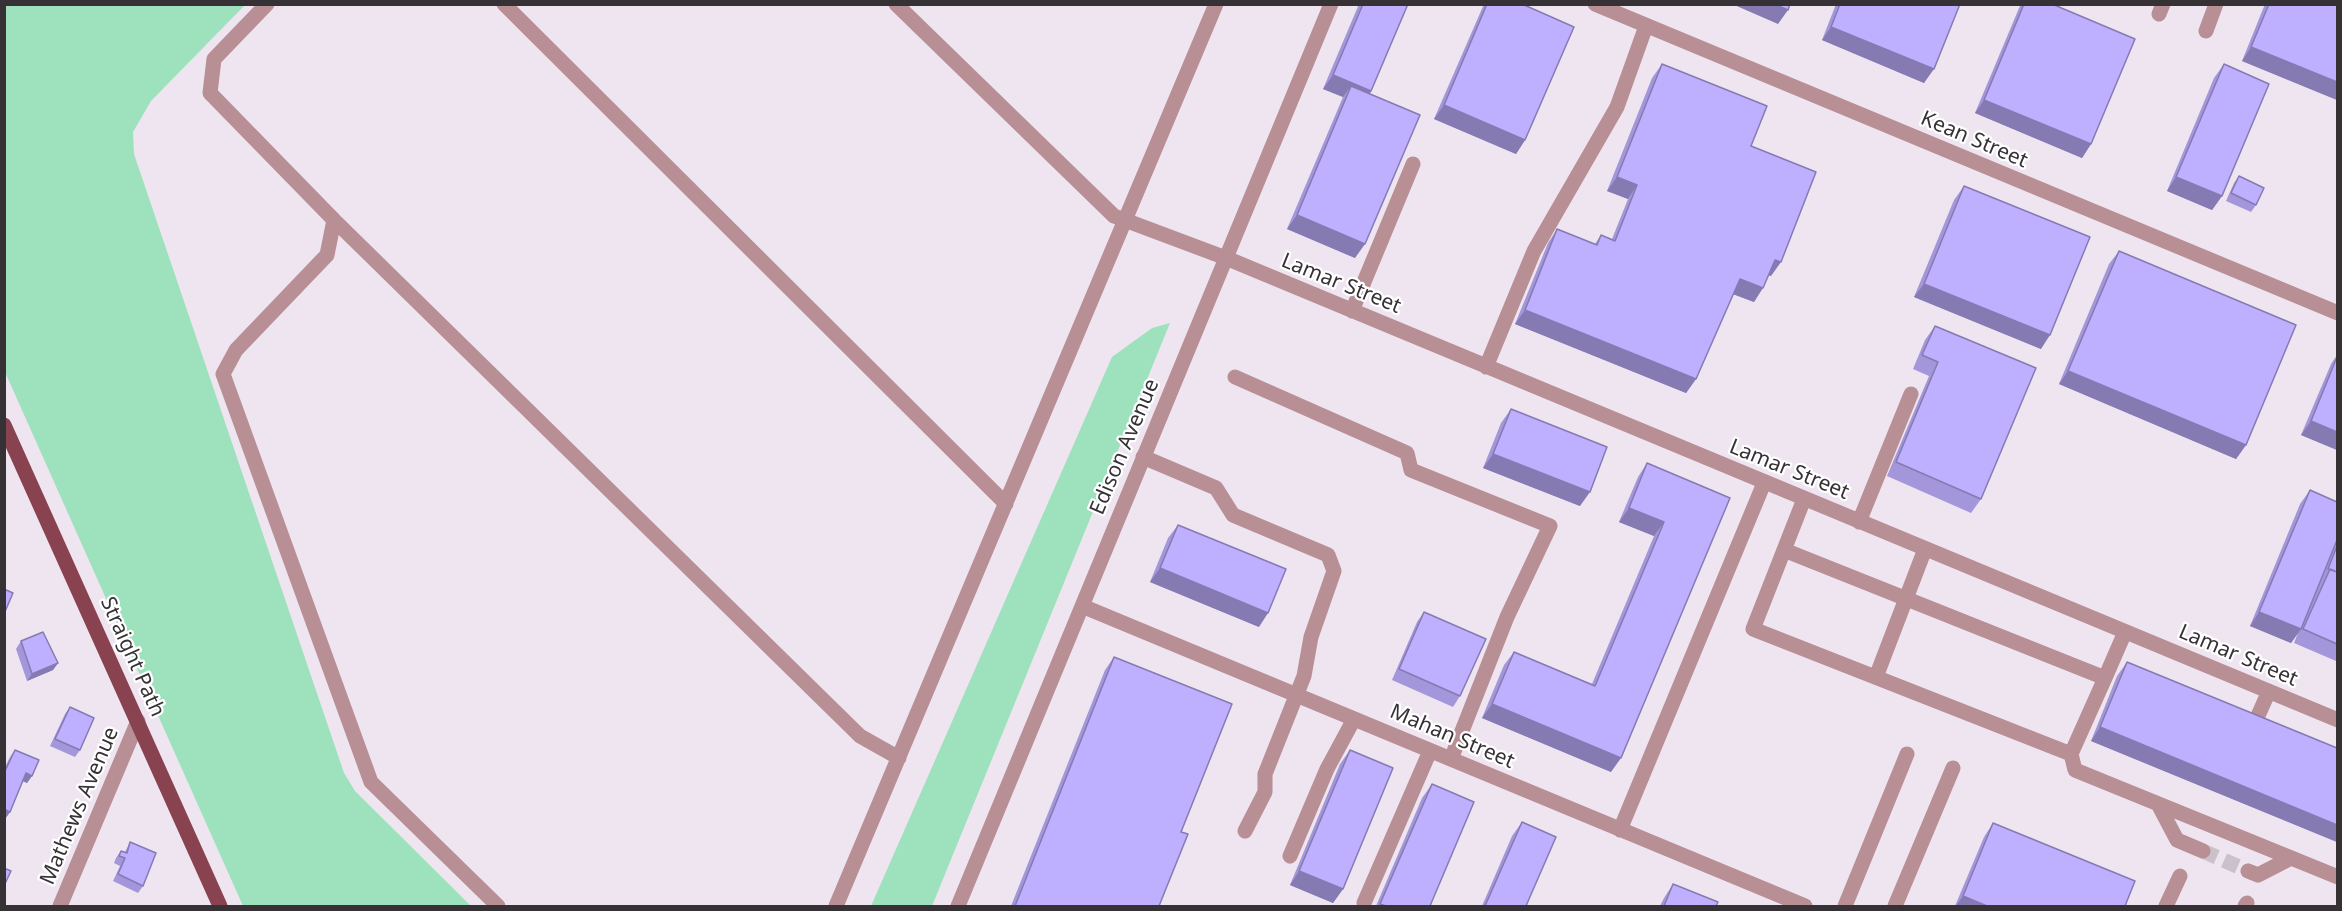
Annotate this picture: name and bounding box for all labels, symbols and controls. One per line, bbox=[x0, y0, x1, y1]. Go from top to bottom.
street label: Kean Street bbox=[1917, 106, 2031, 174]
street label: Lamar Street bbox=[1277, 249, 1405, 319]
street label: Edison Avenue bbox=[1085, 375, 1165, 519]
street label: Lamar Street bbox=[1725, 435, 1853, 505]
street label: Straight Path bbox=[94, 593, 170, 721]
street label: Lamar Street bbox=[2175, 620, 2301, 692]
street label: Mahan Street bbox=[1386, 699, 1518, 775]
street label: Mathews Avenue bbox=[35, 723, 125, 889]

